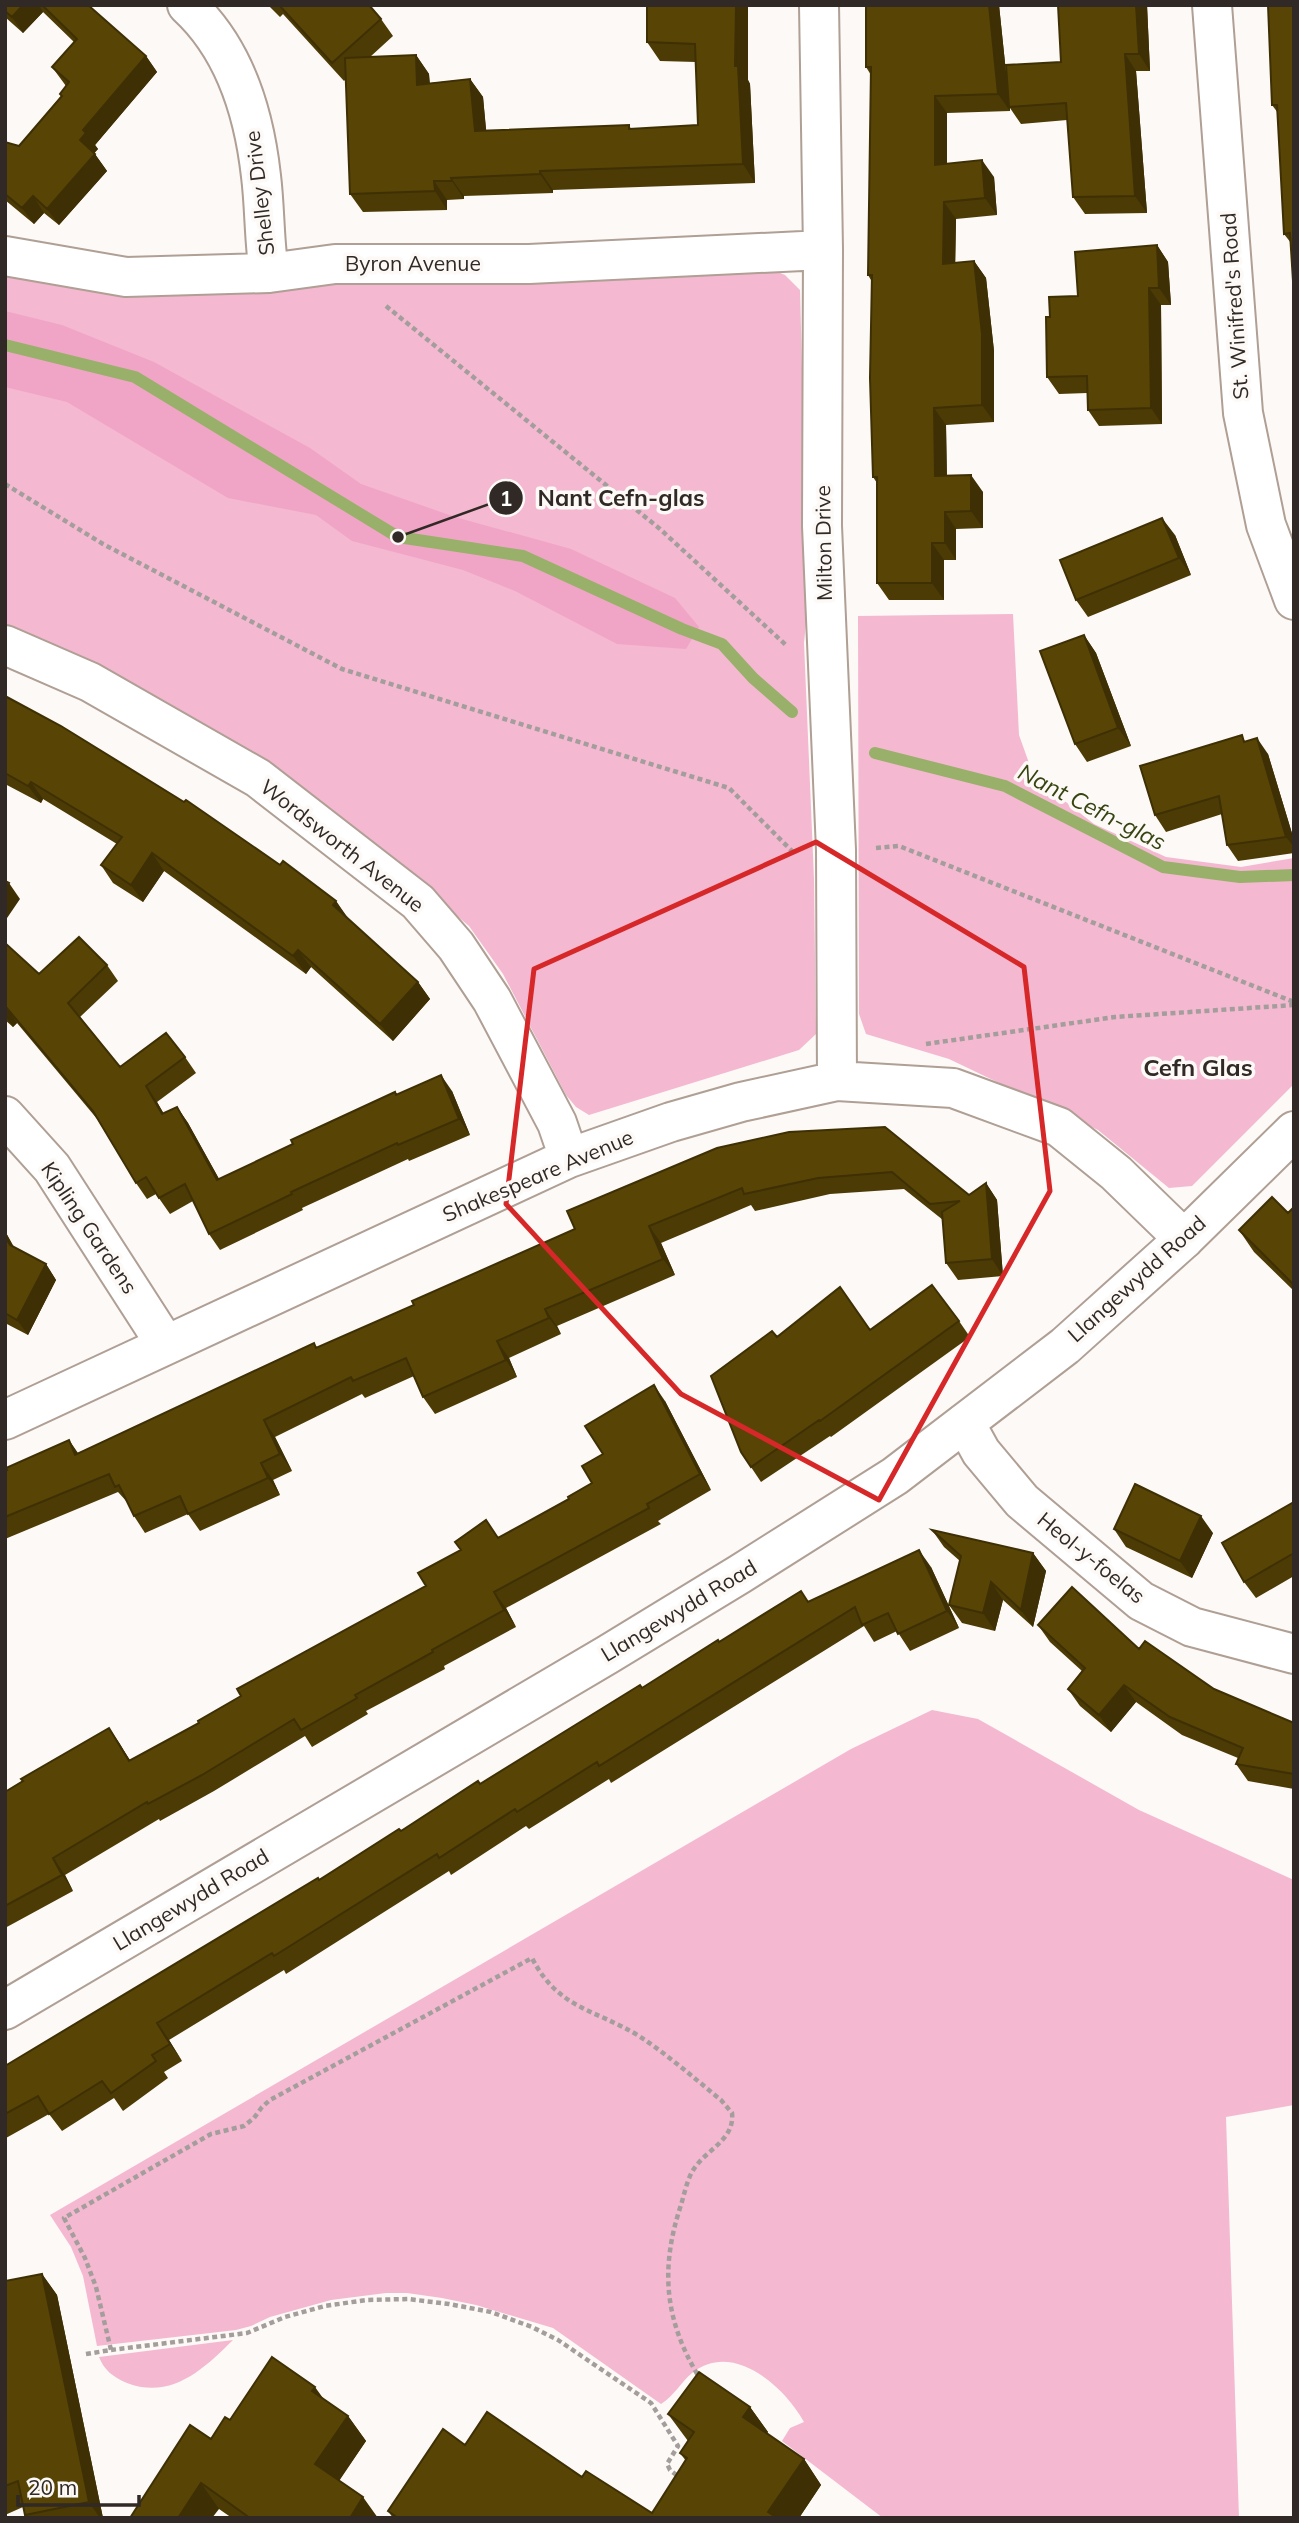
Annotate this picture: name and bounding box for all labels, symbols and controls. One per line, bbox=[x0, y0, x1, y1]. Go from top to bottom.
street label: Shelley Drive bbox=[238, 129, 280, 257]
street label: St. Winifred's Road bbox=[1215, 212, 1254, 400]
street label: Byron Avenue bbox=[345, 250, 481, 276]
callout: Nant Cefn-glas bbox=[488, 476, 718, 520]
text: Nant Cefn-glas bbox=[538, 483, 704, 512]
text: 1 bbox=[500, 485, 512, 511]
street label: Milton Drive bbox=[809, 485, 837, 601]
water label: Nant Cefn-glas bbox=[1014, 757, 1171, 856]
street label: Wordsworth Avenue bbox=[255, 773, 430, 917]
district label: Cefn Glas bbox=[1143, 1052, 1253, 1082]
street label: Shakespeare Avenue bbox=[438, 1123, 637, 1227]
street label: Kipling Gardens bbox=[36, 1157, 144, 1298]
street label: Llangewydd Road bbox=[1062, 1209, 1211, 1347]
street label: Heol-y-foelas bbox=[1033, 1506, 1151, 1609]
street label: Llangewydd Road bbox=[596, 1553, 761, 1667]
street label: Llangewydd Road bbox=[108, 1842, 273, 1956]
scale bar bbox=[18, 2464, 138, 2508]
text: 20 m bbox=[28, 2474, 77, 2500]

